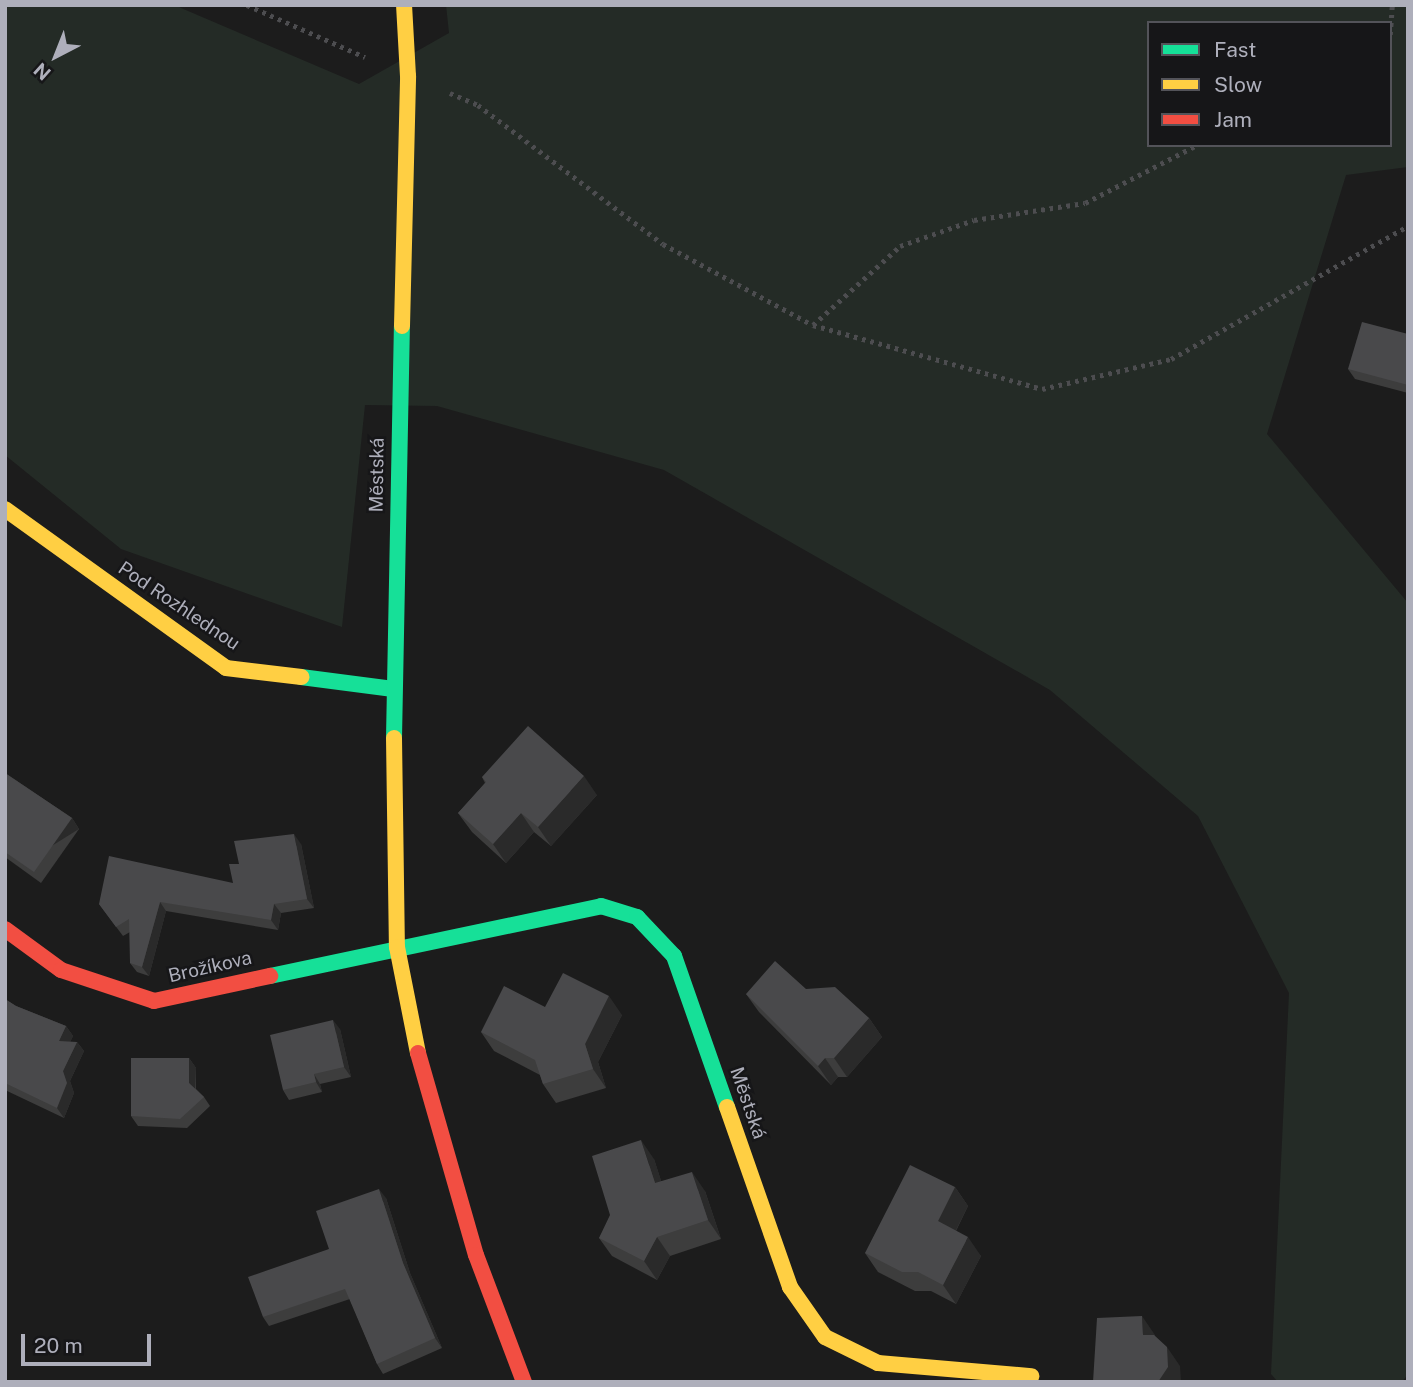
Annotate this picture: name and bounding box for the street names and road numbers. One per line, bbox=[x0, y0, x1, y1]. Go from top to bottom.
street label: Městská bbox=[365, 437, 389, 513]
street label: Pod Rozhlednou bbox=[114, 557, 244, 655]
street label: Brožíkova bbox=[166, 946, 254, 988]
street label: Městská bbox=[725, 1064, 771, 1142]

